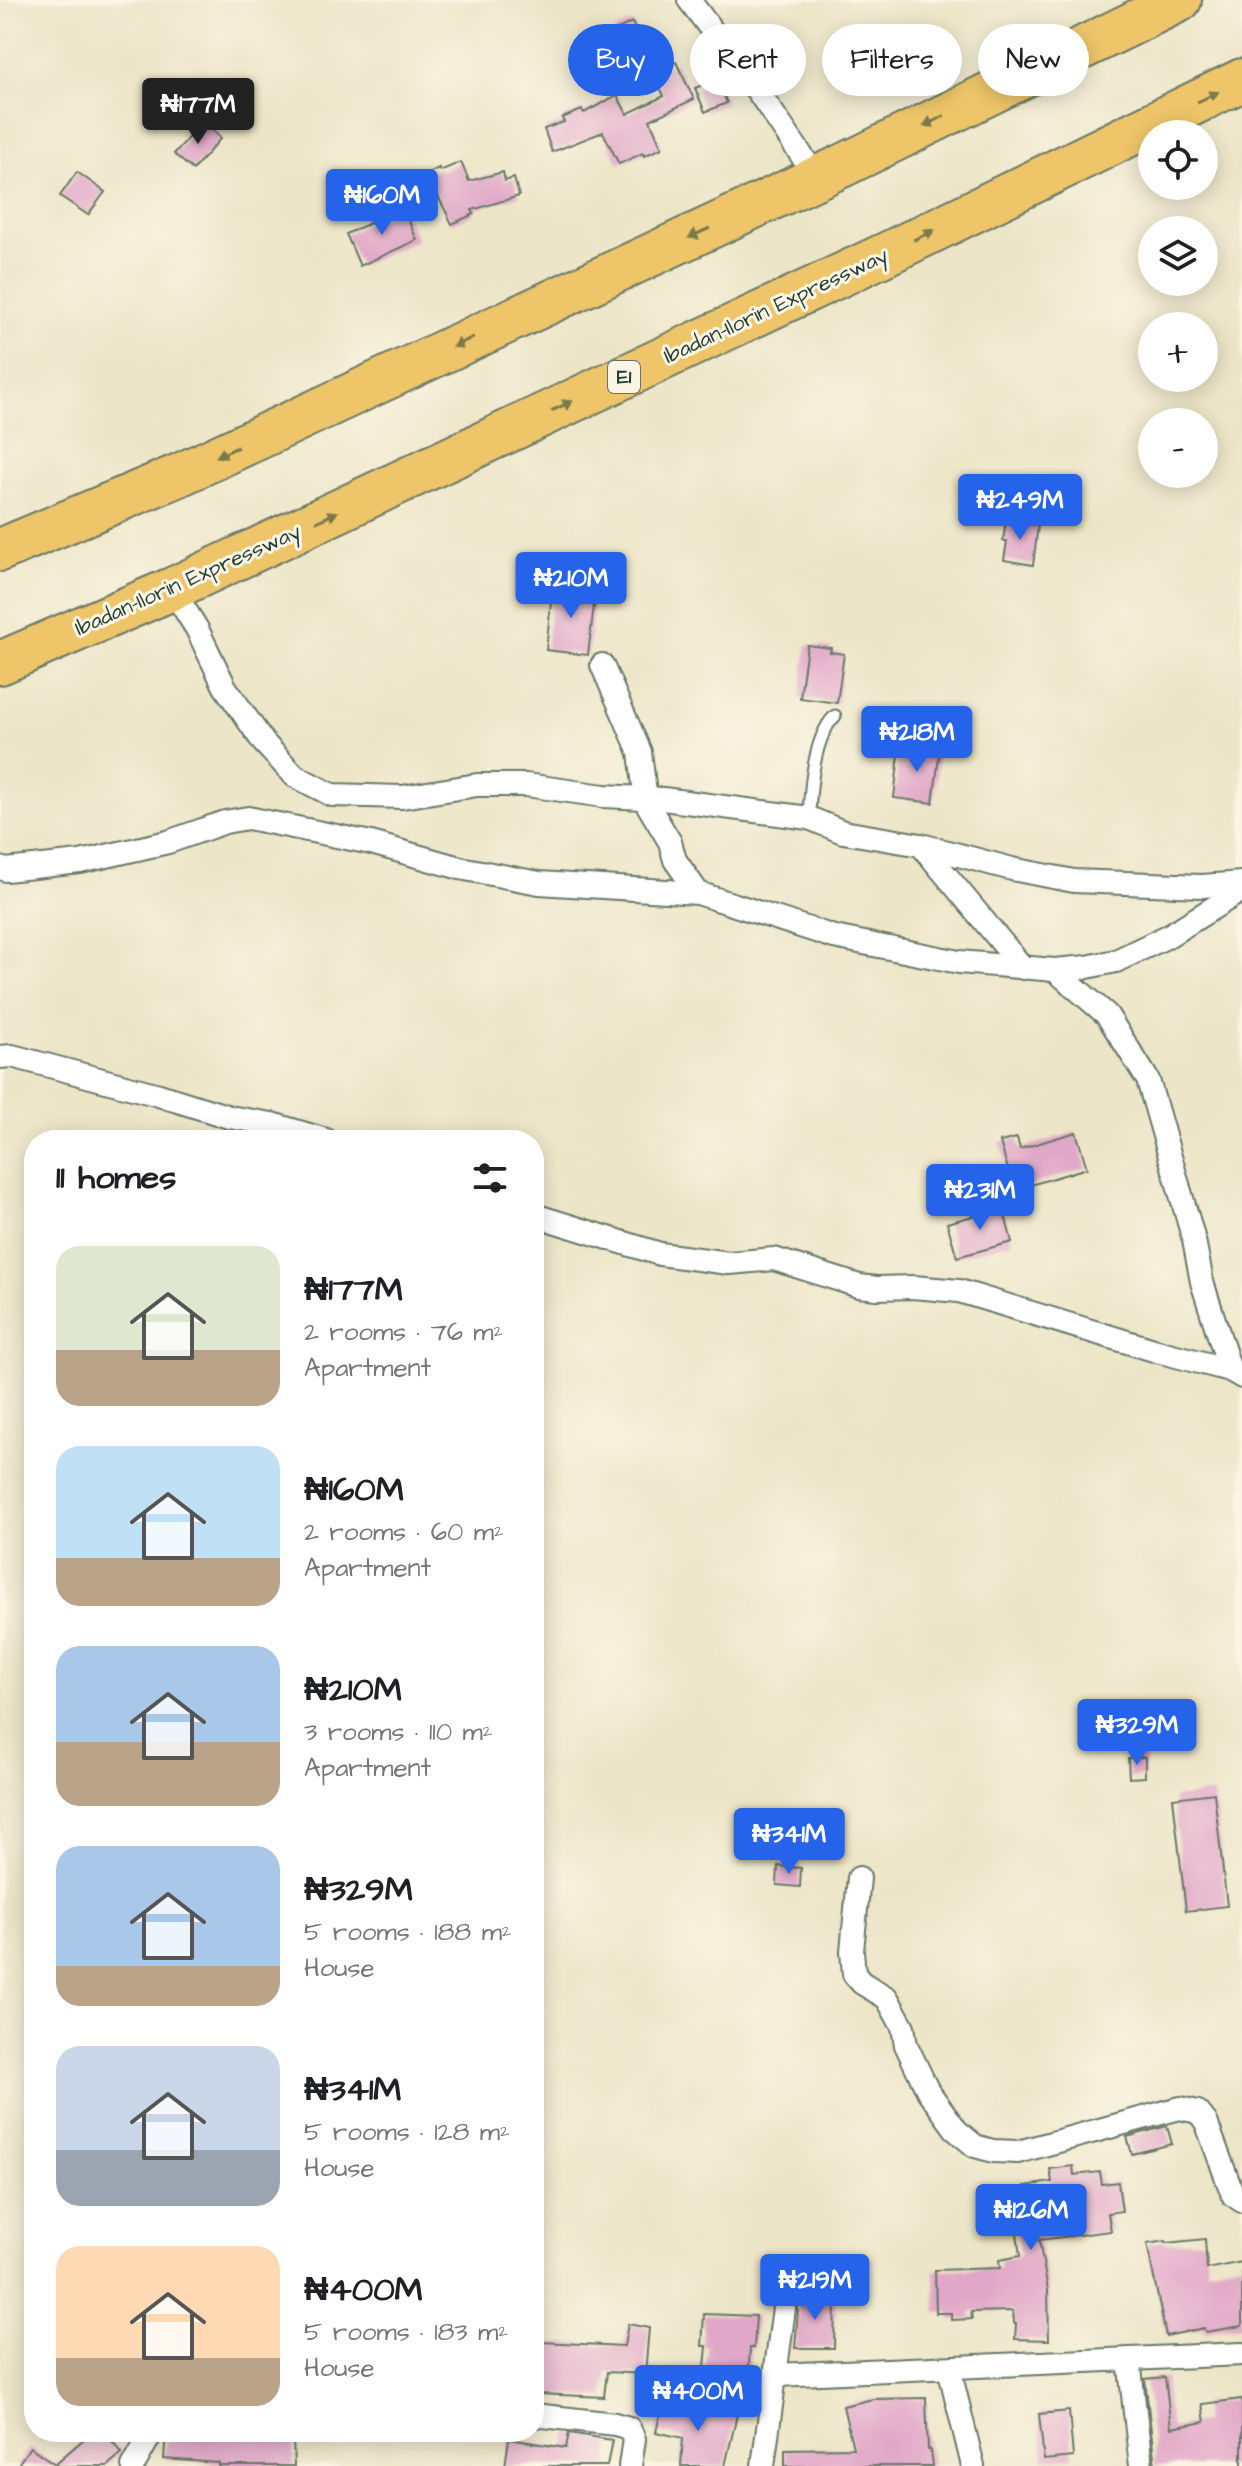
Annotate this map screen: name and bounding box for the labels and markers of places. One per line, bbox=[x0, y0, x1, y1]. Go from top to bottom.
pin: ₦177M bbox=[142, 78, 254, 146]
pin: ₦160M bbox=[326, 169, 438, 237]
pin: ₦249M bbox=[964, 474, 1076, 542]
pin: ₦210M bbox=[515, 552, 627, 620]
pin: ₦218M bbox=[861, 706, 973, 774]
pin: ₦231M bbox=[924, 1164, 1036, 1232]
pin: ₦329M bbox=[1081, 1699, 1193, 1767]
pin: ₦341M bbox=[733, 1808, 845, 1876]
pin: ₦126M bbox=[975, 2184, 1087, 2252]
pin: ₦219M bbox=[759, 2254, 871, 2322]
pin: ₦400M bbox=[642, 2365, 754, 2433]

